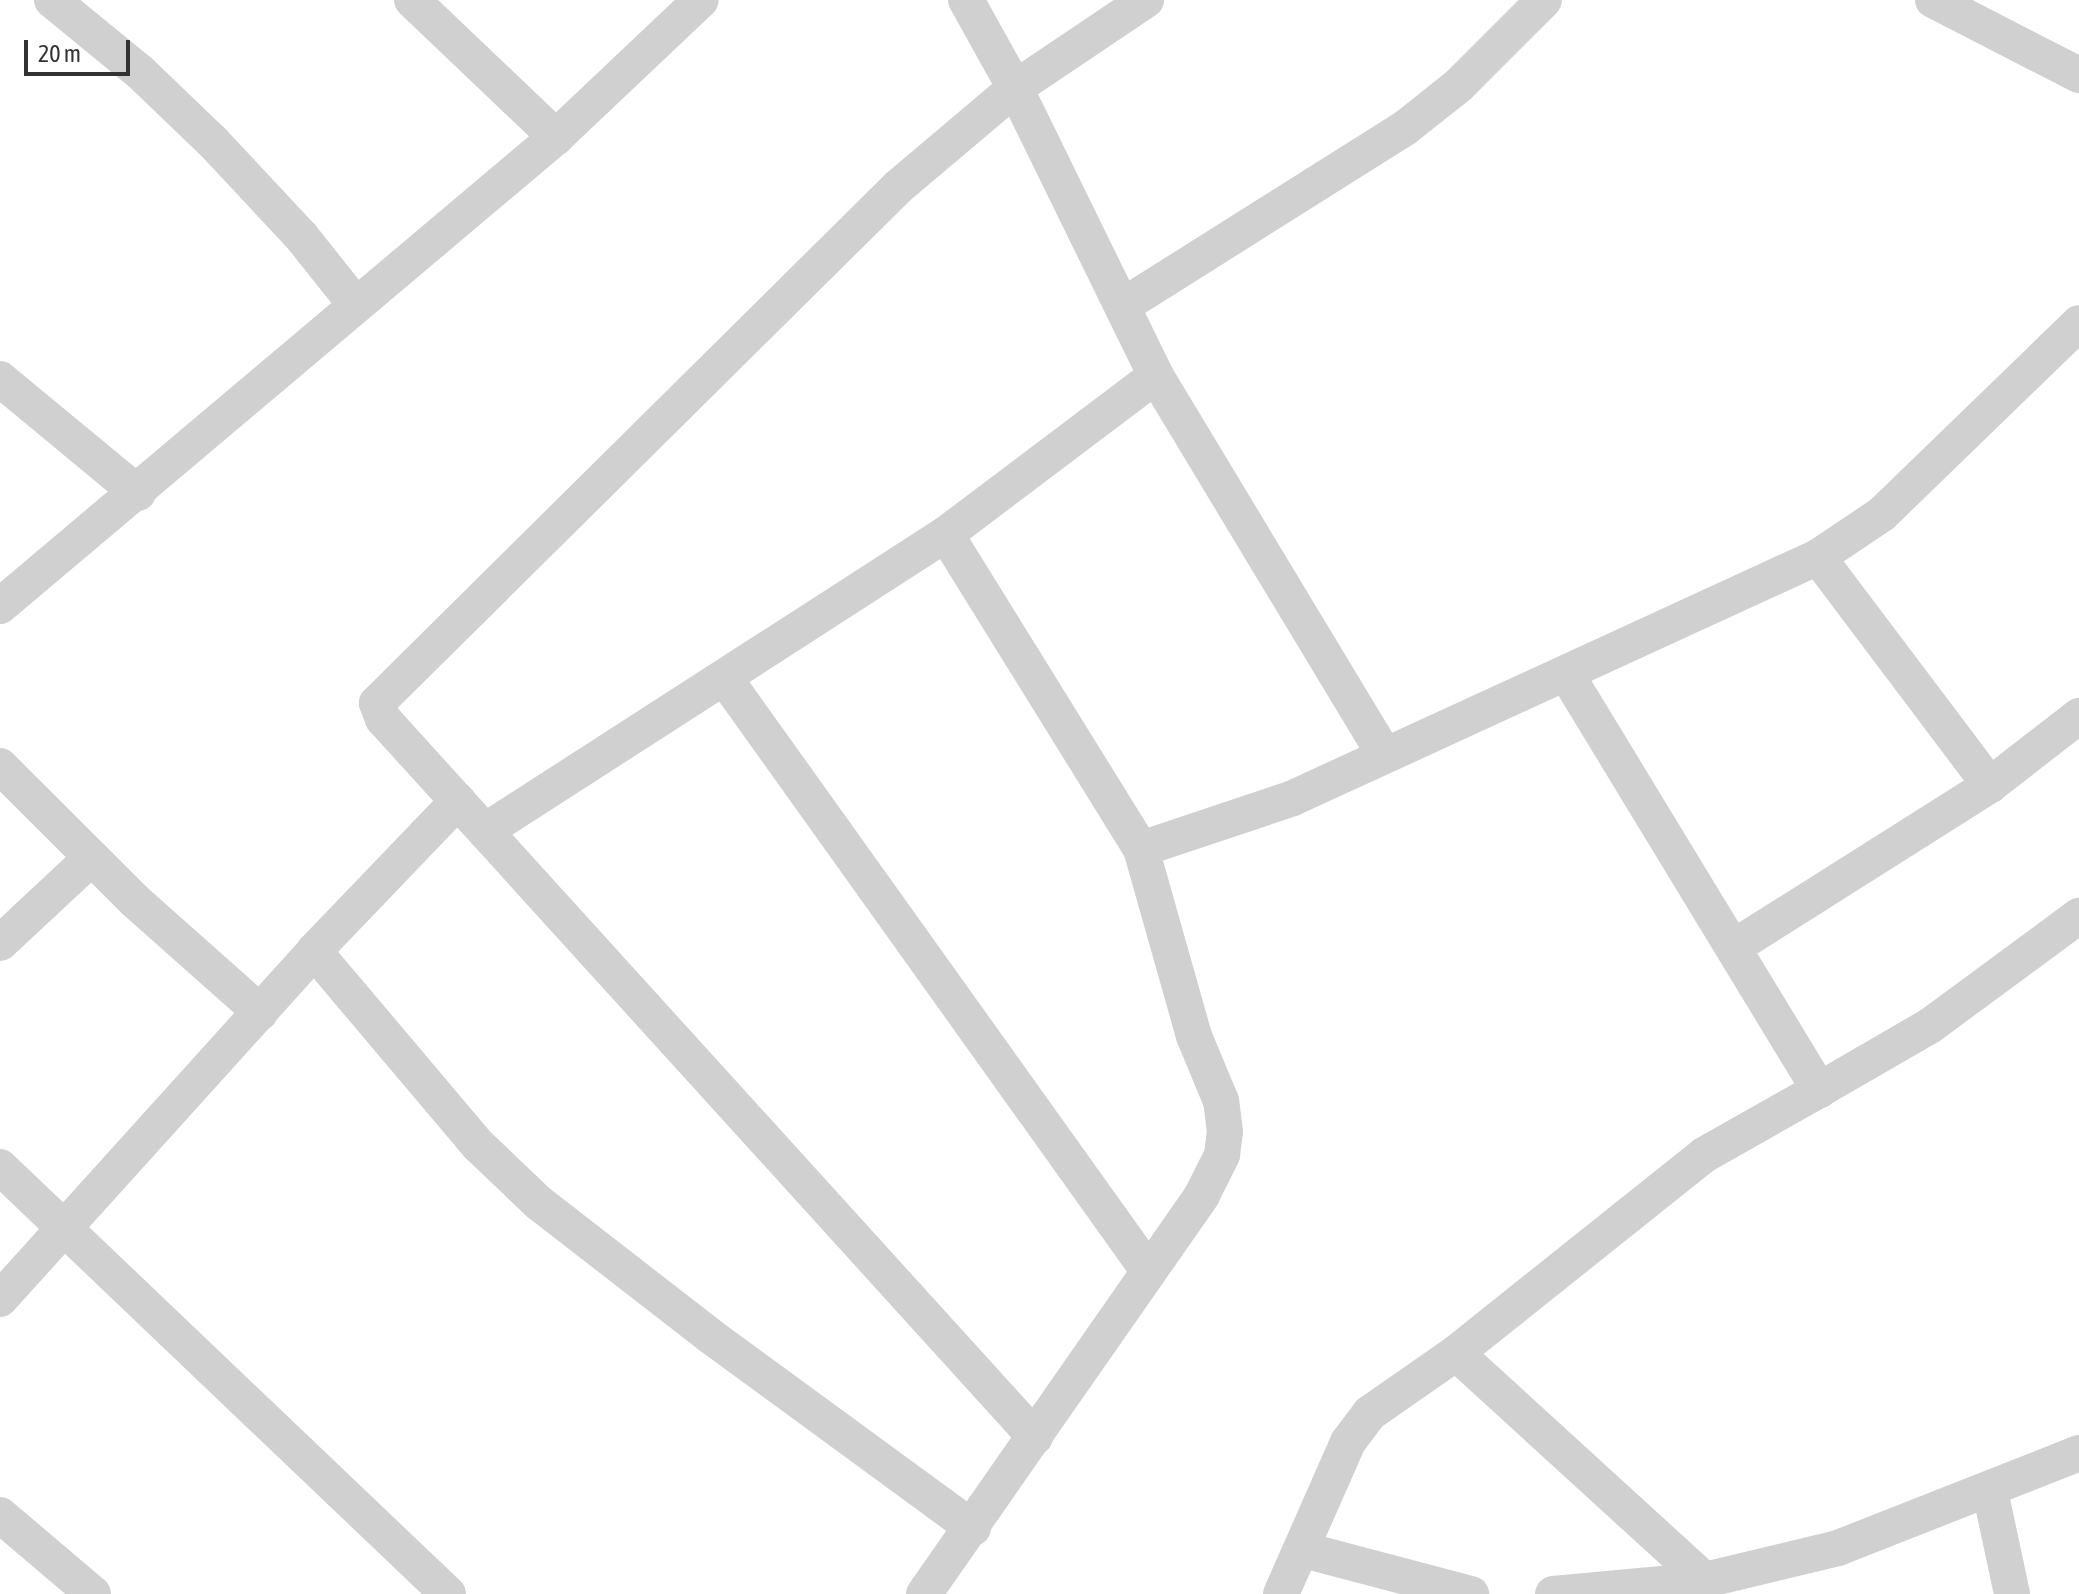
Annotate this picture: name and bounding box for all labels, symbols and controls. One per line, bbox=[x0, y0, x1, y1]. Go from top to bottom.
scale bar bbox=[28, 24, 134, 74]
text: 20 m bbox=[38, 40, 81, 67]

